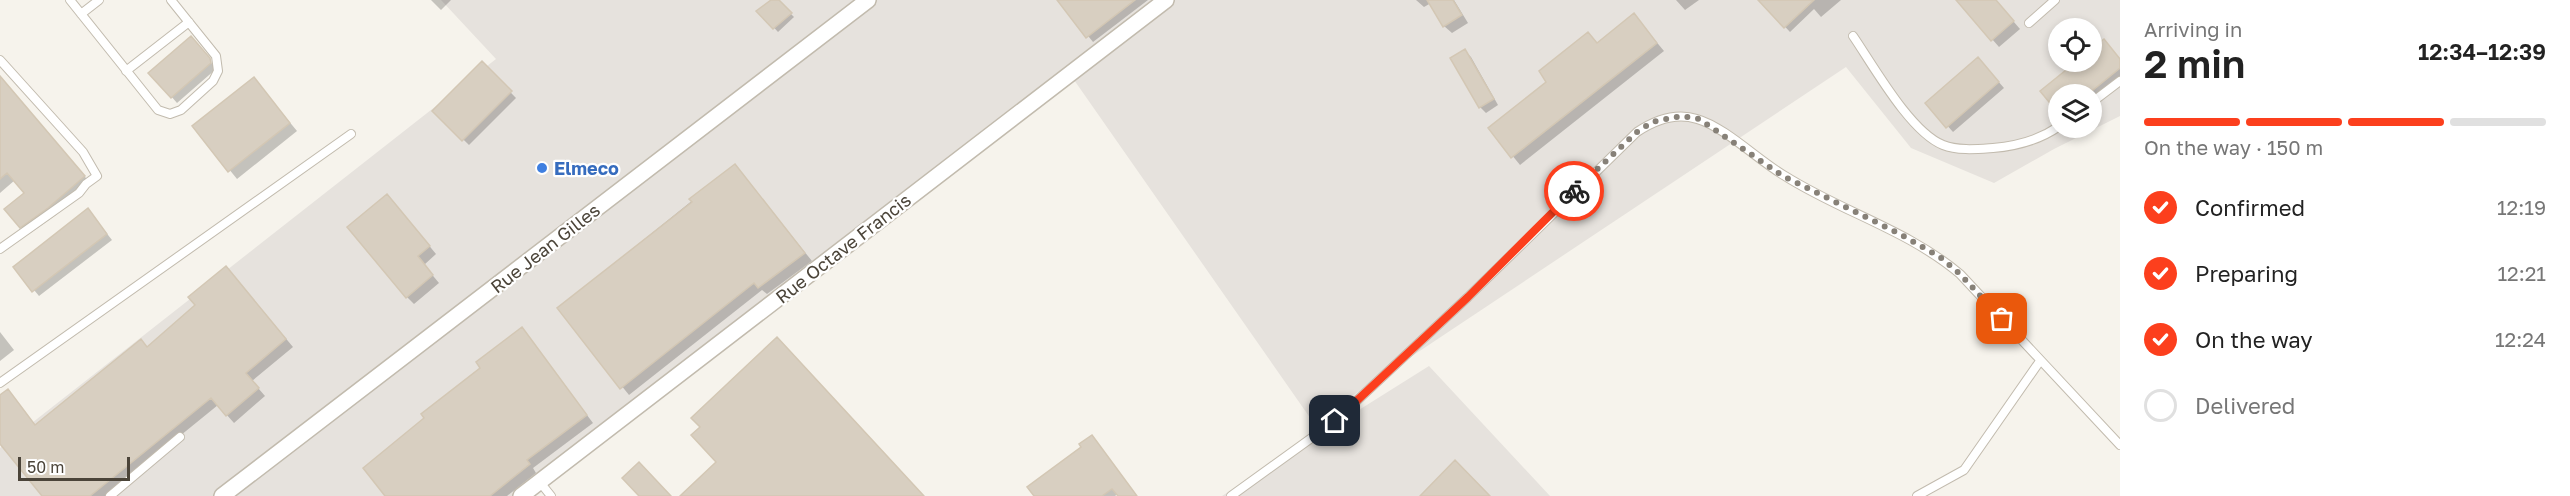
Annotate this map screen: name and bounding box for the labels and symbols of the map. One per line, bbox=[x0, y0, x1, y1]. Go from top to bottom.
place label: Elmeco bbox=[554, 157, 619, 179]
marker: Elmeco bbox=[535, 161, 549, 175]
courier bbox=[1544, 161, 1604, 221]
street label: Rue Octave Francis bbox=[771, 188, 915, 308]
street label: Rue Jean Gilles bbox=[486, 198, 604, 298]
pin bbox=[1976, 293, 2027, 344]
pin bbox=[1309, 395, 1360, 446]
scale bar bbox=[18, 454, 130, 482]

